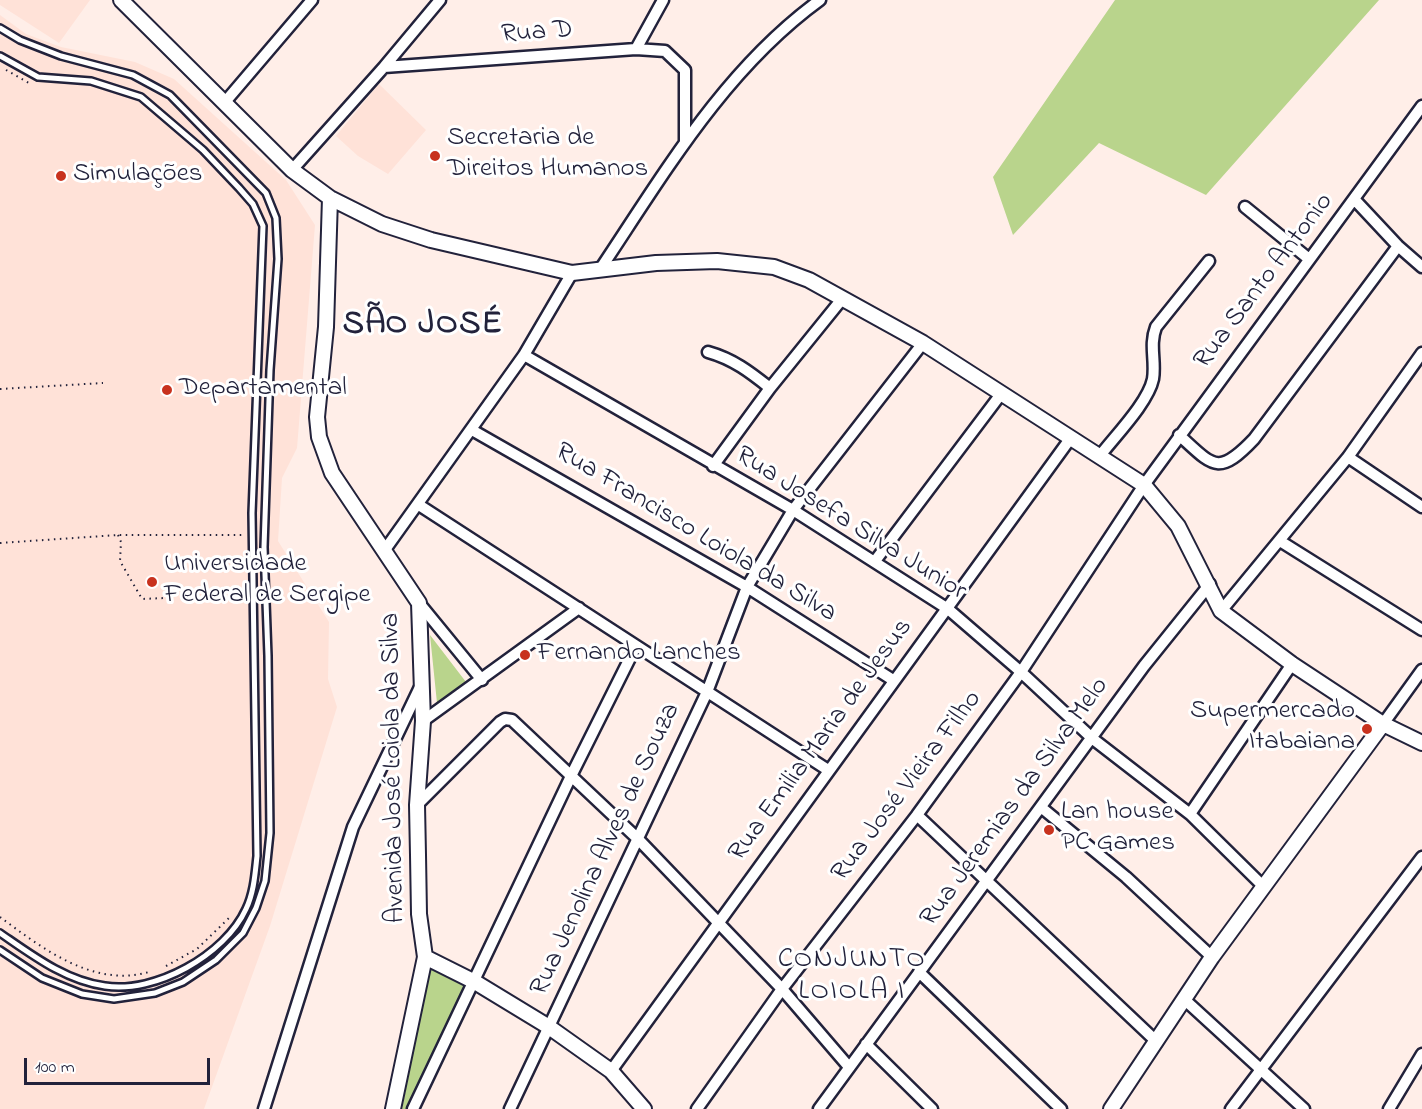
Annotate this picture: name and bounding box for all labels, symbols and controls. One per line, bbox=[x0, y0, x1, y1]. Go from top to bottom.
street label: Rua D bbox=[500, 15, 574, 53]
place label: Secretaria de Direitos Humanos bbox=[447, 124, 648, 187]
marker: Secretaria de Direitos Humanos bbox=[428, 149, 442, 163]
place label: Simulações bbox=[73, 160, 202, 192]
marker: Simulações bbox=[54, 169, 68, 183]
street label: Rua Santo Antonio bbox=[1188, 188, 1342, 376]
district label: SÃO JOSÉ bbox=[343, 307, 503, 347]
place label: Departamental bbox=[179, 374, 347, 406]
marker: Departamental bbox=[160, 383, 174, 397]
street label: Rua Francisco Loiola da Silva bbox=[548, 437, 842, 631]
street label: Rua Josefa Silva Junior bbox=[729, 441, 971, 609]
place label: Universidade Federal de Sergipe bbox=[164, 550, 371, 613]
marker: Universidade Federal de Sergipe bbox=[145, 575, 159, 589]
street label: Avenida José Loiola da Silva bbox=[376, 612, 414, 924]
street label: Rua Emilia Maria de Jesus bbox=[723, 613, 921, 869]
place label: Fernando Lanches bbox=[537, 639, 741, 671]
marker: Fernando Lanches bbox=[518, 648, 532, 662]
street label: Rua Jeremias da Silva Melo bbox=[915, 672, 1117, 934]
street label: Rua José Vieira Filho bbox=[826, 685, 990, 889]
place label: Supermercado Itabaiana bbox=[1190, 697, 1355, 760]
street label: Rua Jenolina Alves de Souza bbox=[525, 699, 689, 1001]
marker: Supermercado Itabaiana bbox=[1360, 722, 1374, 736]
place label: Lan house PC Games bbox=[1061, 798, 1175, 861]
marker: Lan house PC Games bbox=[1042, 823, 1056, 837]
district label: CONJUNTO LOIOLA I bbox=[778, 944, 926, 1010]
scale bar bbox=[27, 1046, 213, 1084]
text: 100 m bbox=[35, 1055, 75, 1081]

